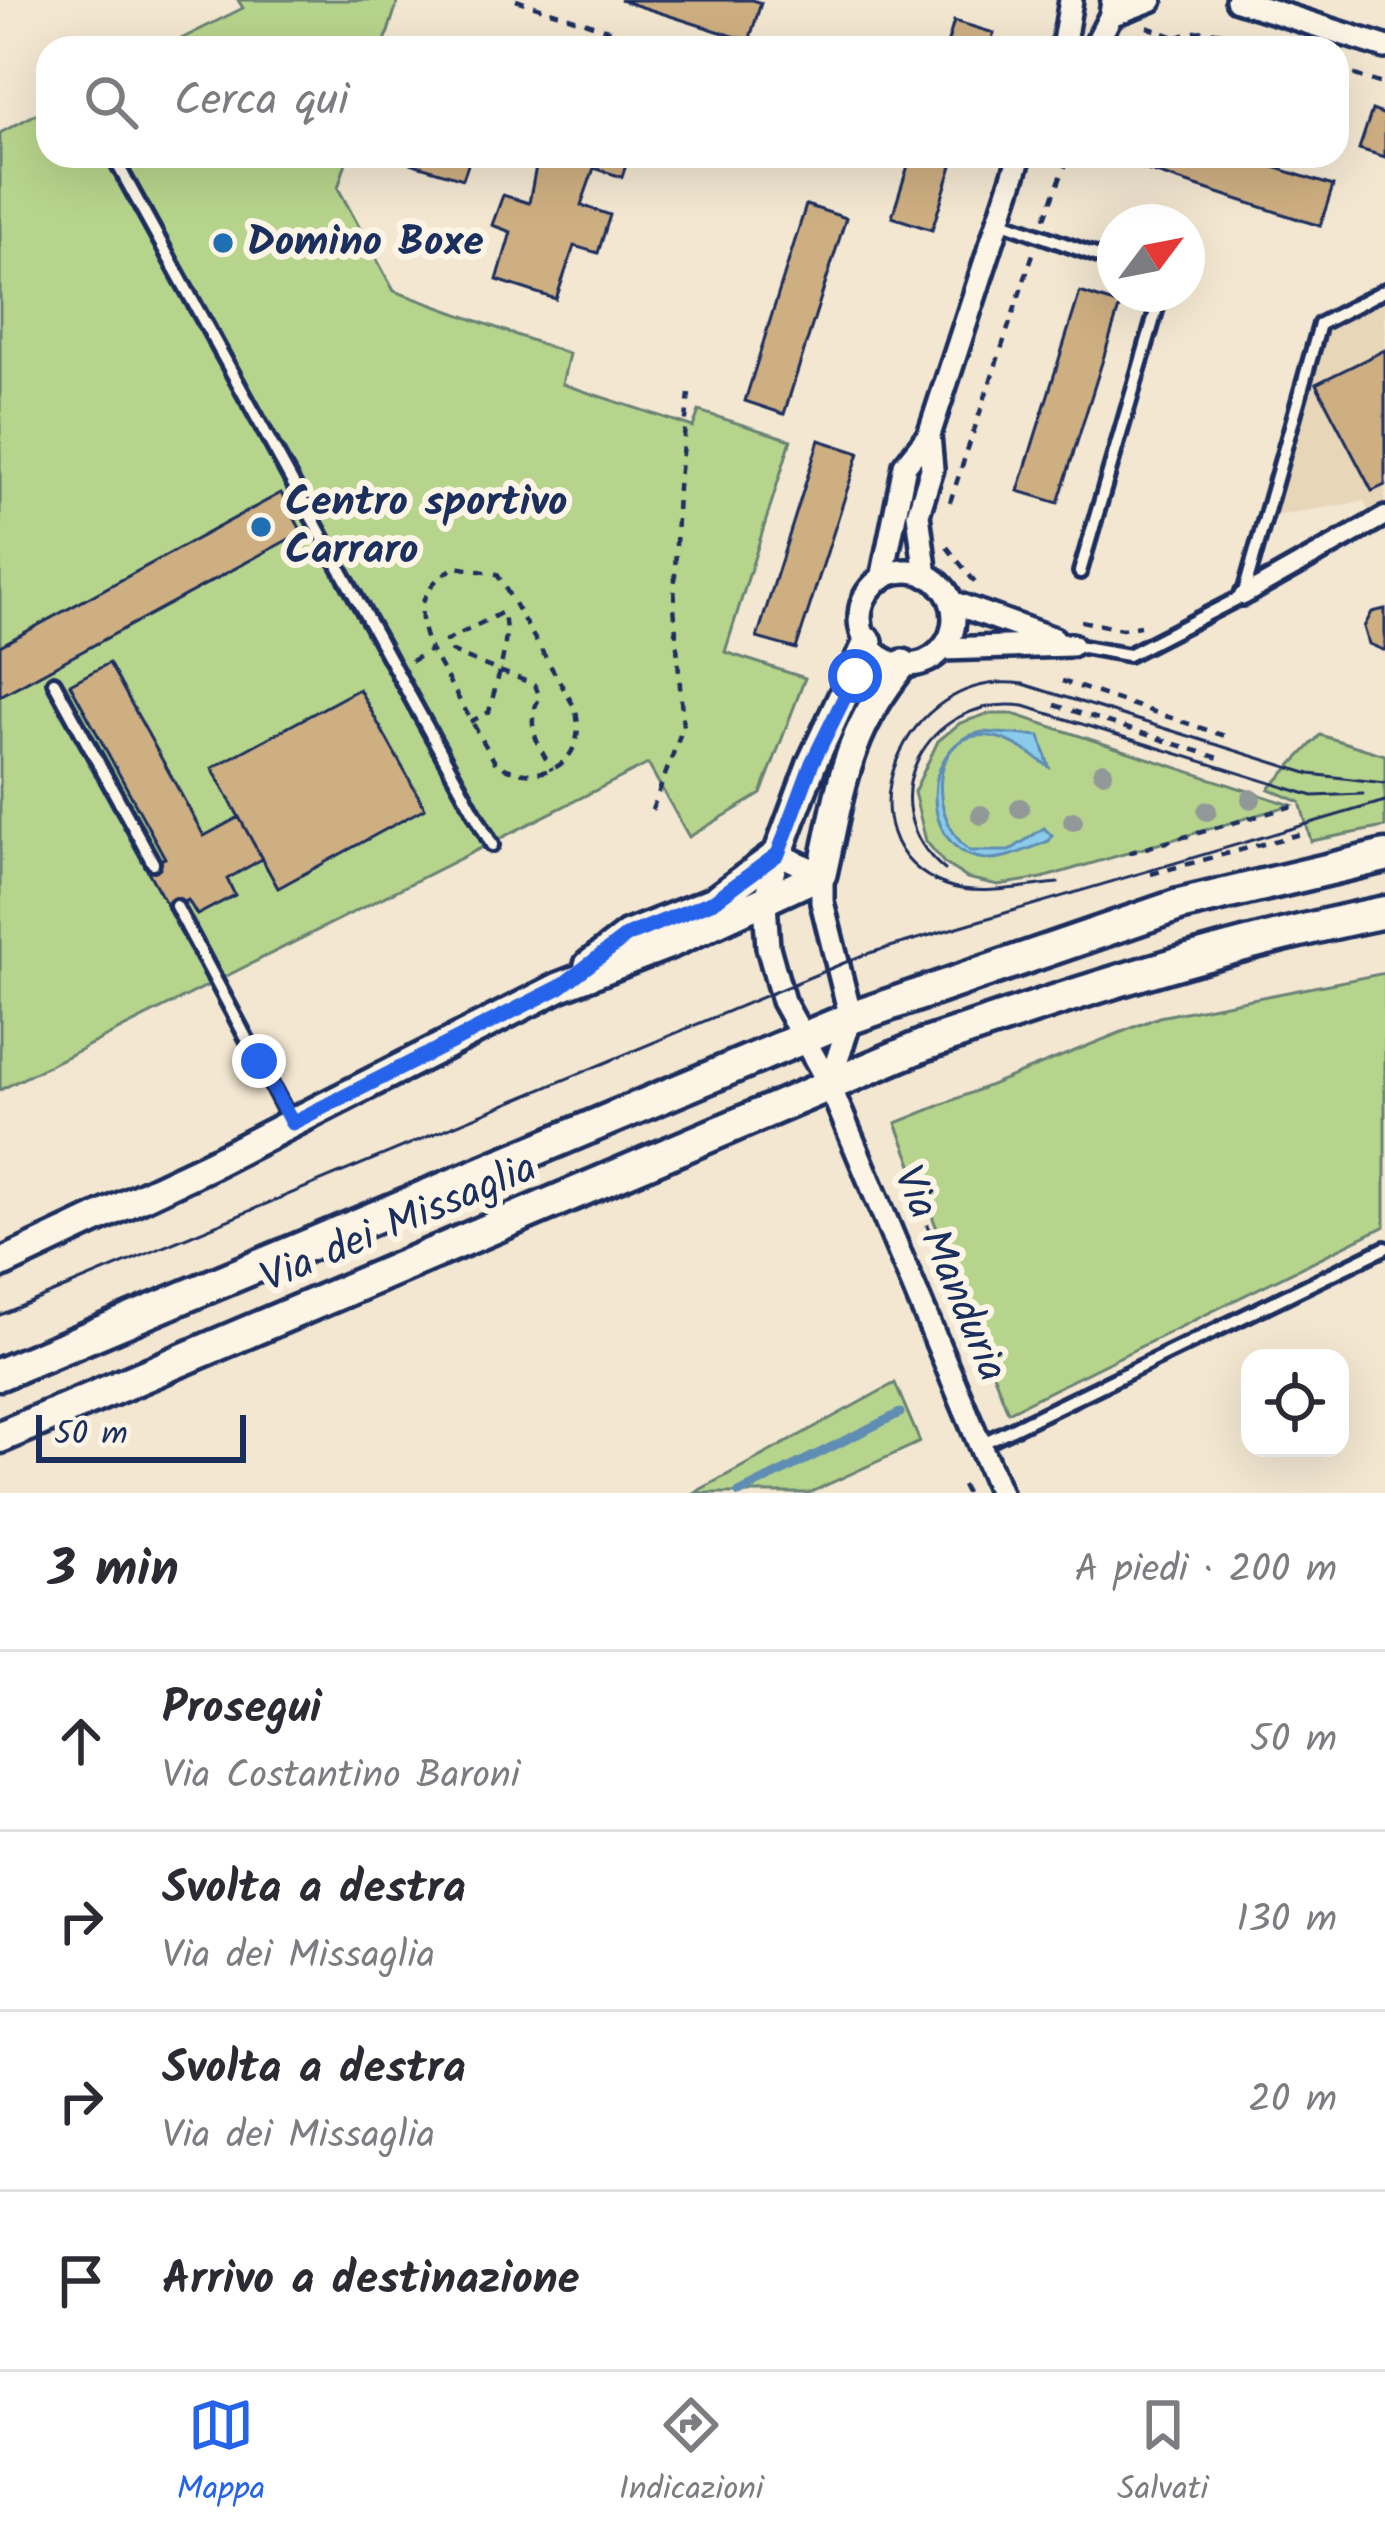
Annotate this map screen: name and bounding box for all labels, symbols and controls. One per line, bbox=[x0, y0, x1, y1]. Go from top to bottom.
search box bbox=[36, 36, 1349, 168]
text: Cerca qui bbox=[174, 66, 349, 138]
icon: search bbox=[78, 69, 144, 135]
north arrow bbox=[1097, 204, 1205, 312]
place label: Domino Boxe bbox=[247, 210, 484, 277]
marker: Domino Boxe bbox=[210, 230, 236, 256]
place label: Centro sportivo Carraro bbox=[285, 470, 567, 585]
marker: Centro sportivo Carraro bbox=[248, 514, 274, 540]
route start bbox=[828, 649, 882, 703]
route end bbox=[232, 1034, 286, 1088]
street label: Via dei Missaglia bbox=[251, 1136, 547, 1312]
street label: Via Manduria bbox=[873, 1156, 1025, 1392]
map controls bbox=[1241, 1349, 1349, 1457]
button: locate bbox=[1241, 1349, 1349, 1457]
scale bar bbox=[36, 1409, 246, 1462]
text: 50 m bbox=[54, 1409, 128, 1462]
text: 3 min bbox=[48, 1531, 179, 1612]
text: A piedi · 200 m bbox=[1075, 1540, 1337, 1602]
text: Prosegui bbox=[162, 1674, 322, 1746]
icon: ahead bbox=[48, 1708, 114, 1774]
text: 50 m bbox=[1250, 1710, 1337, 1772]
text: Via Costantino Baroni bbox=[162, 1746, 520, 1808]
text: Svolta a destra bbox=[162, 1854, 466, 1926]
icon: right bbox=[48, 1888, 114, 1954]
text: 130 m bbox=[1236, 1890, 1337, 1952]
text: Via dei Missaglia bbox=[162, 1926, 435, 1988]
text: Svolta a destra bbox=[162, 2034, 466, 2106]
icon: right bbox=[48, 2068, 114, 2134]
text: 20 m bbox=[1248, 2070, 1337, 2132]
text: Via dei Missaglia bbox=[162, 2106, 435, 2168]
text: Arrivo a destinazione bbox=[162, 2245, 580, 2317]
icon: arrive bbox=[48, 2248, 114, 2314]
tab: Mappa bbox=[177, 2392, 265, 2517]
tab: Indicazioni bbox=[619, 2392, 764, 2517]
tab: Salvati bbox=[1117, 2392, 1208, 2517]

